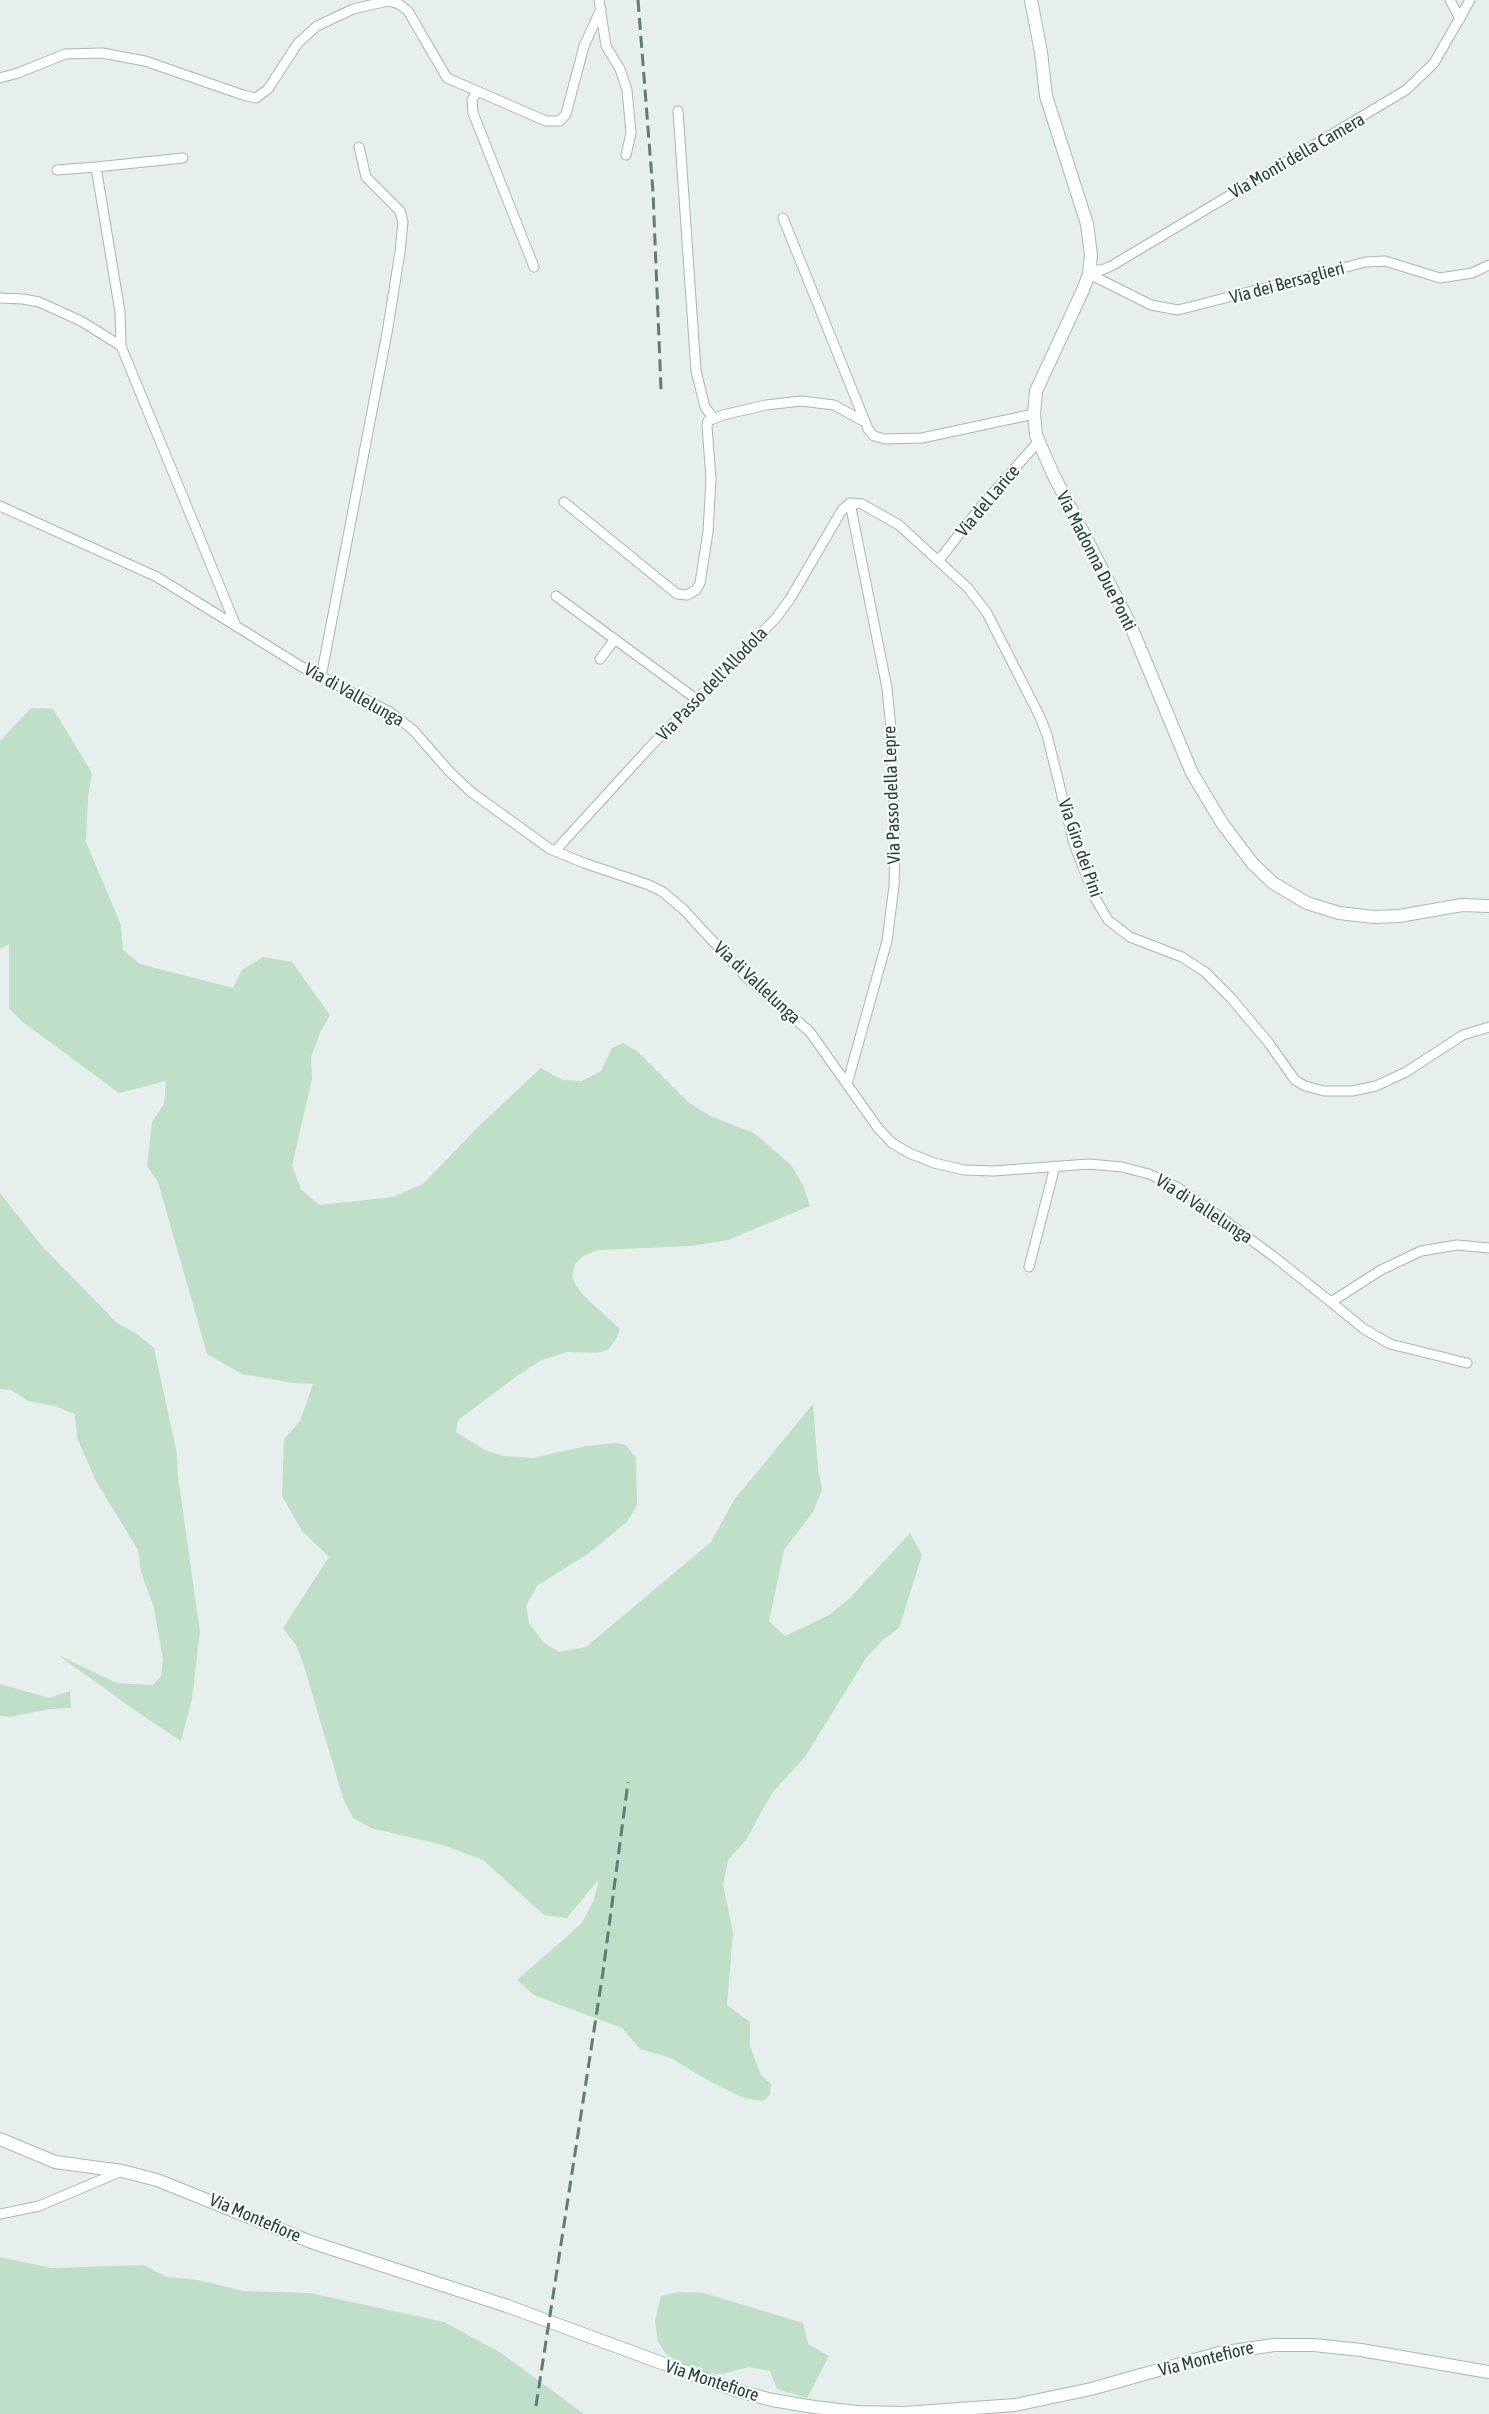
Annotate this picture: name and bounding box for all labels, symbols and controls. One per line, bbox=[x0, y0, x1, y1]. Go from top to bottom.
street label: Via Monti della Camera bbox=[1225, 108, 1369, 204]
street label: Via dei Bersaglieri bbox=[1227, 257, 1347, 309]
street label: Via del Larice bbox=[952, 461, 1024, 541]
street label: Via Madonna Due Ponti bbox=[1051, 487, 1141, 635]
street label: Via Passo dell'Allodola bbox=[652, 622, 772, 746]
street label: Via di Vallelunga bbox=[300, 659, 408, 731]
street label: Via Passo della Lepre bbox=[879, 725, 905, 865]
street label: Via Giro dei Pini bbox=[1053, 796, 1107, 900]
street label: Via di Vallelunga bbox=[709, 937, 805, 1029]
street label: Via di Vallelunga bbox=[1152, 1170, 1256, 1248]
street label: Via Montefiore bbox=[206, 2189, 304, 2247]
street label: Via Montefiore bbox=[1156, 2337, 1256, 2381]
street label: Via Montefiore bbox=[662, 2356, 762, 2406]

